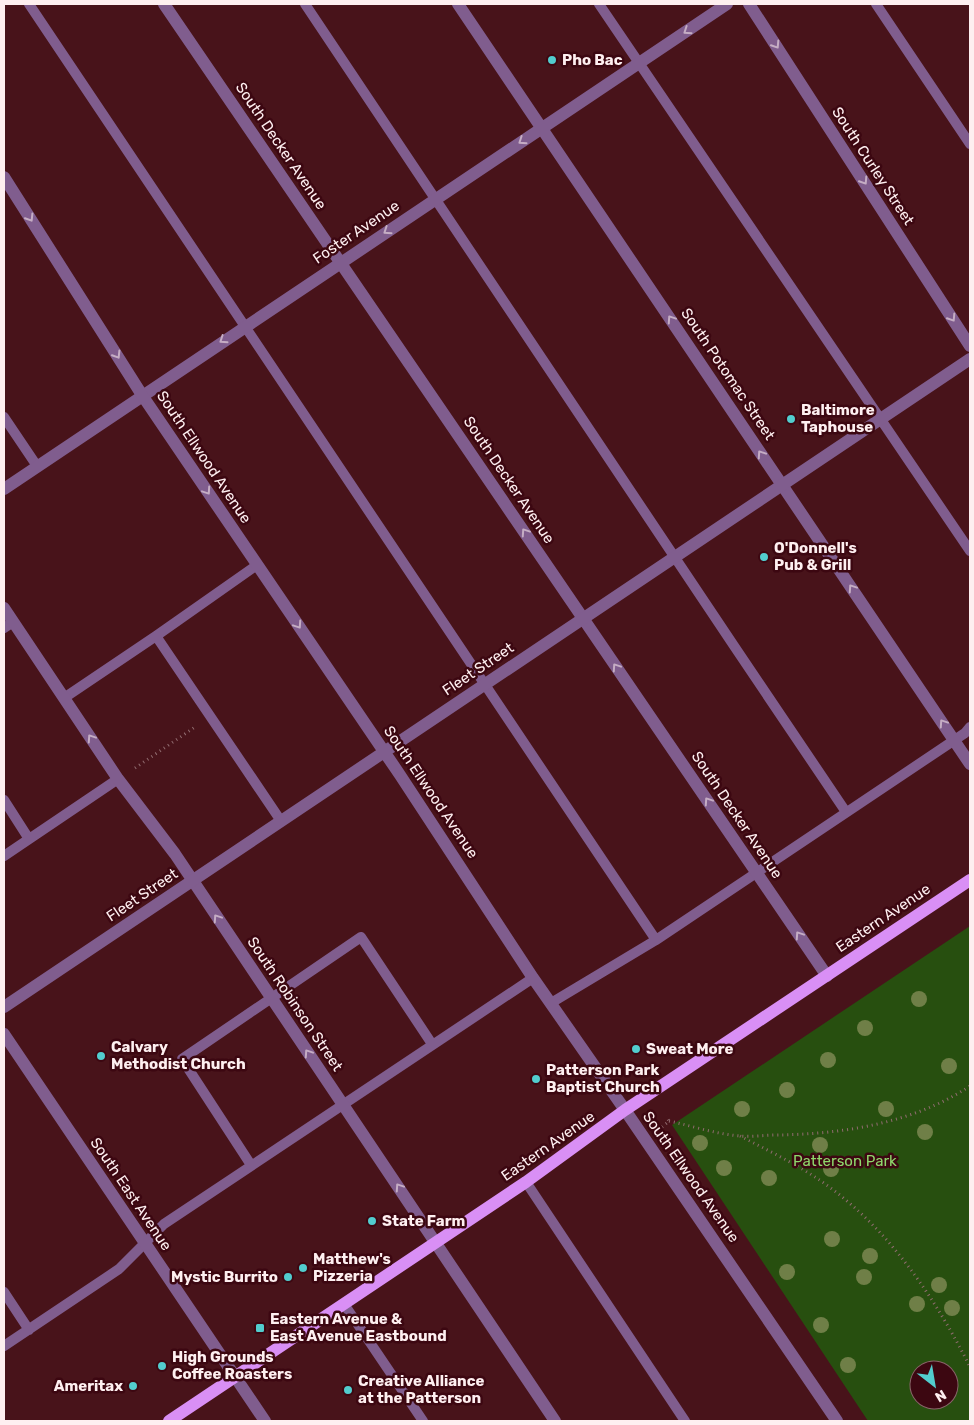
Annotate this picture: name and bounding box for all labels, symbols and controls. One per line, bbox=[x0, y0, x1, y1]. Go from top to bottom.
one-way arrow bbox=[683, 25, 692, 34]
one-way arrow bbox=[769, 39, 779, 48]
place label: Pho Bac bbox=[562, 51, 623, 69]
marker: Pho Bac bbox=[546, 54, 558, 66]
street label: South Decker Avenue bbox=[232, 79, 330, 213]
street label: South Curley Street bbox=[828, 104, 918, 228]
one-way arrow bbox=[519, 135, 528, 144]
one-way arrow bbox=[857, 176, 867, 185]
street label: Foster Avenue bbox=[309, 197, 403, 267]
one-way arrow bbox=[24, 212, 33, 222]
one-way arrow bbox=[383, 225, 393, 234]
street label: South Potomac Street bbox=[677, 305, 779, 443]
one-way arrow bbox=[946, 312, 955, 322]
one-way arrow bbox=[668, 315, 677, 325]
one-way arrow bbox=[219, 334, 228, 343]
one-way arrow bbox=[111, 349, 120, 359]
street label: South Ellwood Avenue bbox=[153, 387, 255, 527]
place label: Baltimore Taphouse bbox=[801, 401, 875, 436]
street label: South Decker Avenue bbox=[460, 413, 558, 547]
marker: Baltimore Taphouse bbox=[785, 413, 797, 425]
one-way arrow bbox=[758, 450, 767, 459]
one-way arrow bbox=[201, 485, 210, 494]
one-way arrow bbox=[522, 529, 531, 538]
place label: O'Donnell's Pub & Grill bbox=[774, 539, 857, 574]
marker: O'Donnell's Pub & Grill bbox=[758, 551, 770, 563]
one-way arrow bbox=[849, 585, 858, 594]
one-way arrow bbox=[292, 619, 301, 629]
street label: Fleet Street bbox=[439, 639, 517, 699]
one-way arrow bbox=[613, 663, 622, 673]
one-way arrow bbox=[940, 720, 949, 729]
street label: South Ellwood Avenue bbox=[380, 722, 482, 862]
one-way arrow bbox=[88, 735, 97, 744]
street label: South Decker Avenue bbox=[688, 748, 786, 882]
one-way arrow bbox=[705, 797, 714, 807]
street label: Fleet Street bbox=[103, 865, 181, 925]
street label: Eastern Avenue bbox=[832, 880, 934, 956]
one-way arrow bbox=[214, 914, 224, 923]
one-way arrow bbox=[796, 932, 805, 941]
street label: South Robinson Street bbox=[243, 933, 347, 1075]
place label: Calvary Methodist Church bbox=[111, 1038, 246, 1073]
place label: Sweat More bbox=[646, 1040, 734, 1058]
marker: Sweat More bbox=[630, 1043, 642, 1055]
one-way arrow bbox=[305, 1049, 314, 1058]
marker: Calvary Methodist Church bbox=[95, 1050, 107, 1062]
place label: Patterson Park Baptist Church bbox=[546, 1061, 660, 1096]
marker: Patterson Park Baptist Church bbox=[530, 1073, 542, 1085]
street label: Eastern Avenue bbox=[498, 1107, 598, 1185]
street label: South Ellwood Avenue bbox=[639, 1108, 743, 1246]
street label: South East Avenue bbox=[87, 1134, 175, 1254]
park label: Patterson Park bbox=[793, 1152, 897, 1170]
one-way arrow bbox=[396, 1184, 405, 1193]
place label: State Farm bbox=[382, 1212, 465, 1230]
marker: State Farm bbox=[366, 1215, 378, 1227]
place label: Matthew's Pizzeria bbox=[313, 1250, 391, 1285]
marker: Matthew's Pizzeria bbox=[297, 1262, 309, 1274]
place label: Mystic Burrito bbox=[171, 1268, 278, 1286]
marker: Mystic Burrito bbox=[282, 1271, 294, 1283]
place label: Eastern Avenue & East Avenue Eastbound bbox=[270, 1310, 447, 1345]
marker: Eastern Avenue & East Avenue Eastbound bbox=[254, 1322, 266, 1334]
place label: High Grounds Coffee Roasters bbox=[172, 1348, 292, 1383]
marker: High Grounds Coffee Roasters bbox=[156, 1360, 168, 1372]
north arrow bbox=[909, 1360, 959, 1410]
place label: Creative Alliance at the Patterson bbox=[358, 1372, 485, 1407]
place label: Ameritax bbox=[54, 1377, 123, 1395]
marker: Ameritax bbox=[127, 1380, 139, 1392]
marker: Creative Alliance at the Patterson bbox=[342, 1384, 354, 1396]
text: N bbox=[932, 1386, 949, 1406]

